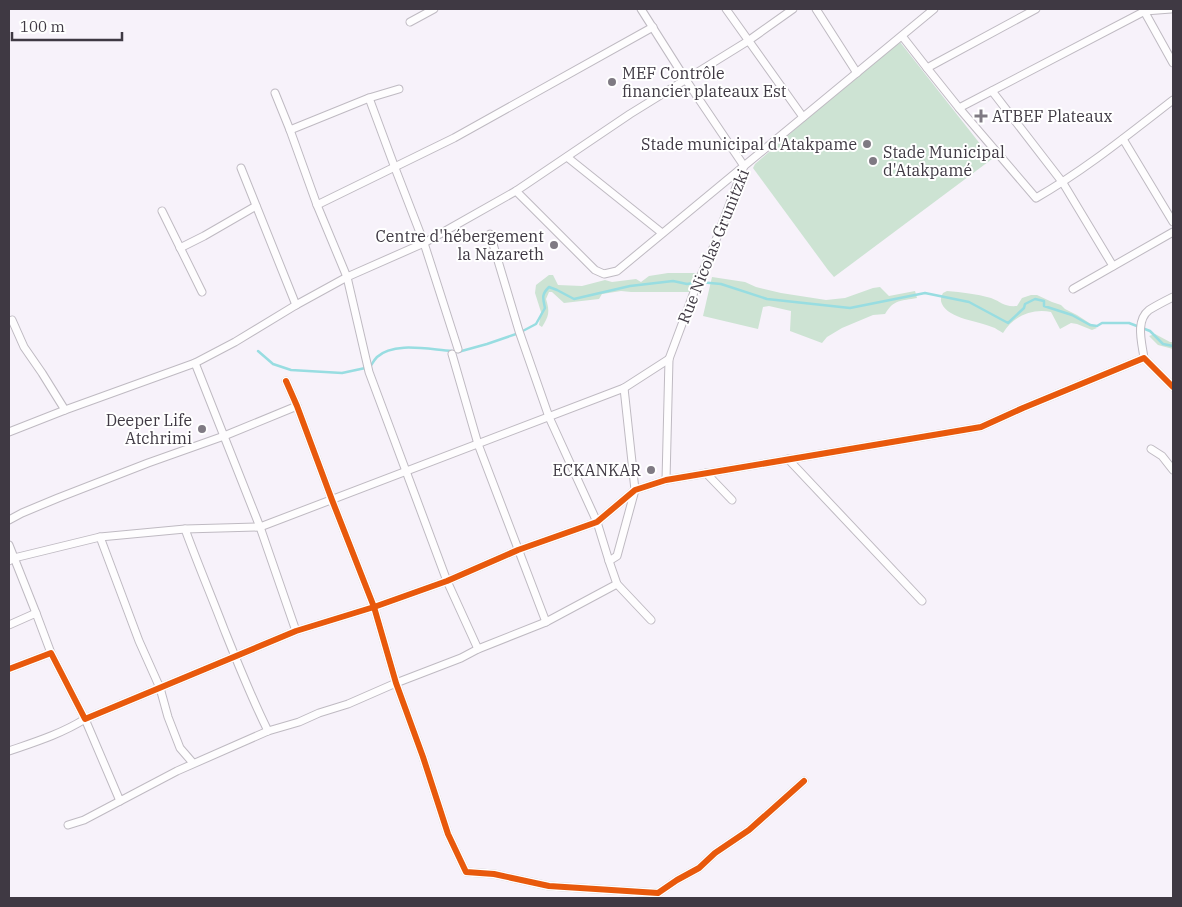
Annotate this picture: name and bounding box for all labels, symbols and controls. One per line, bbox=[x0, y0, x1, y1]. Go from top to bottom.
scale bar bbox=[12, 10, 122, 42]
text: 100 m bbox=[20, 17, 65, 36]
place label: MEF Contrôle financier plateaux Est bbox=[622, 63, 787, 101]
marker: MEF Contrôle financier plateaux Est bbox=[606, 76, 618, 88]
place label: ATBEF Plateaux bbox=[992, 106, 1113, 126]
marker: ATBEF Plateaux bbox=[974, 109, 988, 123]
place label: Stade municipal d'Atakpame bbox=[641, 134, 857, 154]
marker: Stade municipal d'Atakpame bbox=[861, 138, 873, 150]
place label: Stade Municipal d'Atakpamé bbox=[883, 142, 1005, 180]
marker: Stade Municipal d'Atakpamé bbox=[867, 155, 879, 167]
street label: Rue Nicolas Grunitzki bbox=[673, 166, 753, 326]
place label: Centre d'hébergement la Nazareth bbox=[376, 226, 544, 264]
marker: Centre d'hébergement la Nazareth bbox=[548, 239, 560, 251]
place label: Deeper Life Atchrimi bbox=[106, 410, 192, 448]
marker: Deeper Life Atchrimi bbox=[196, 423, 208, 435]
place label: ECKANKAR bbox=[553, 460, 641, 480]
marker: ECKANKAR bbox=[645, 464, 657, 476]

